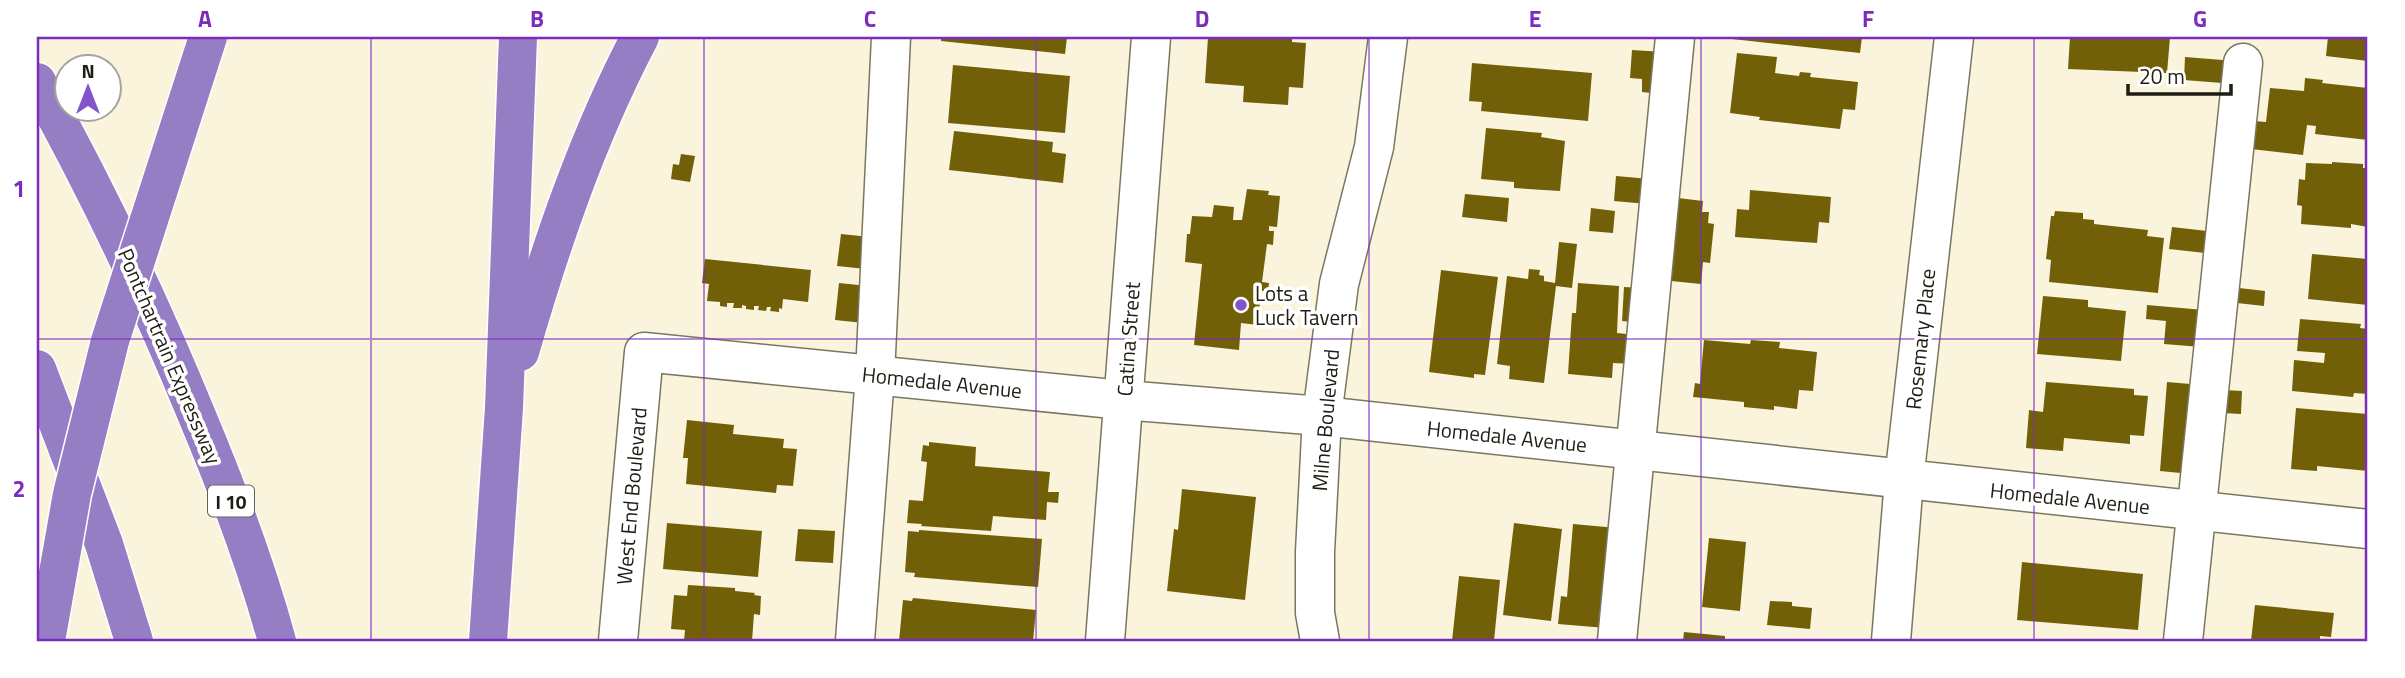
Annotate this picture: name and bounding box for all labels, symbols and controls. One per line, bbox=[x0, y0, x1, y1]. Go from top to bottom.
text: A bbox=[198, 1, 212, 36]
text: B bbox=[530, 1, 544, 36]
text: C bbox=[864, 1, 876, 36]
text: D bbox=[1195, 1, 1209, 36]
text: E bbox=[1529, 1, 1541, 36]
text: F bbox=[1862, 1, 1874, 36]
text: G bbox=[2193, 1, 2207, 36]
north arrow bbox=[52, 52, 122, 122]
scale bar bbox=[2128, 52, 2232, 96]
text: N bbox=[81, 56, 95, 85]
text: 20 m bbox=[2139, 60, 2185, 92]
text: 1 bbox=[13, 171, 25, 206]
street label: Pontchartrain Expressway bbox=[110, 243, 230, 469]
street label: Rosemary Place bbox=[1897, 267, 1943, 411]
place label: Lots a Luck Tavern bbox=[1255, 277, 1359, 333]
street label: Catina Street bbox=[1108, 280, 1148, 397]
marker: Lots a Luck Tavern bbox=[1233, 297, 1249, 313]
street label: Milne Boulevard bbox=[1303, 348, 1347, 492]
street label: Homedale Avenue bbox=[860, 358, 1024, 406]
street label: West End Boulevard bbox=[607, 406, 655, 586]
street label: Homedale Avenue bbox=[1425, 412, 1589, 460]
text: 2 bbox=[13, 471, 25, 506]
street label: Homedale Avenue bbox=[1988, 474, 2152, 522]
road number: I 10 bbox=[208, 486, 254, 516]

